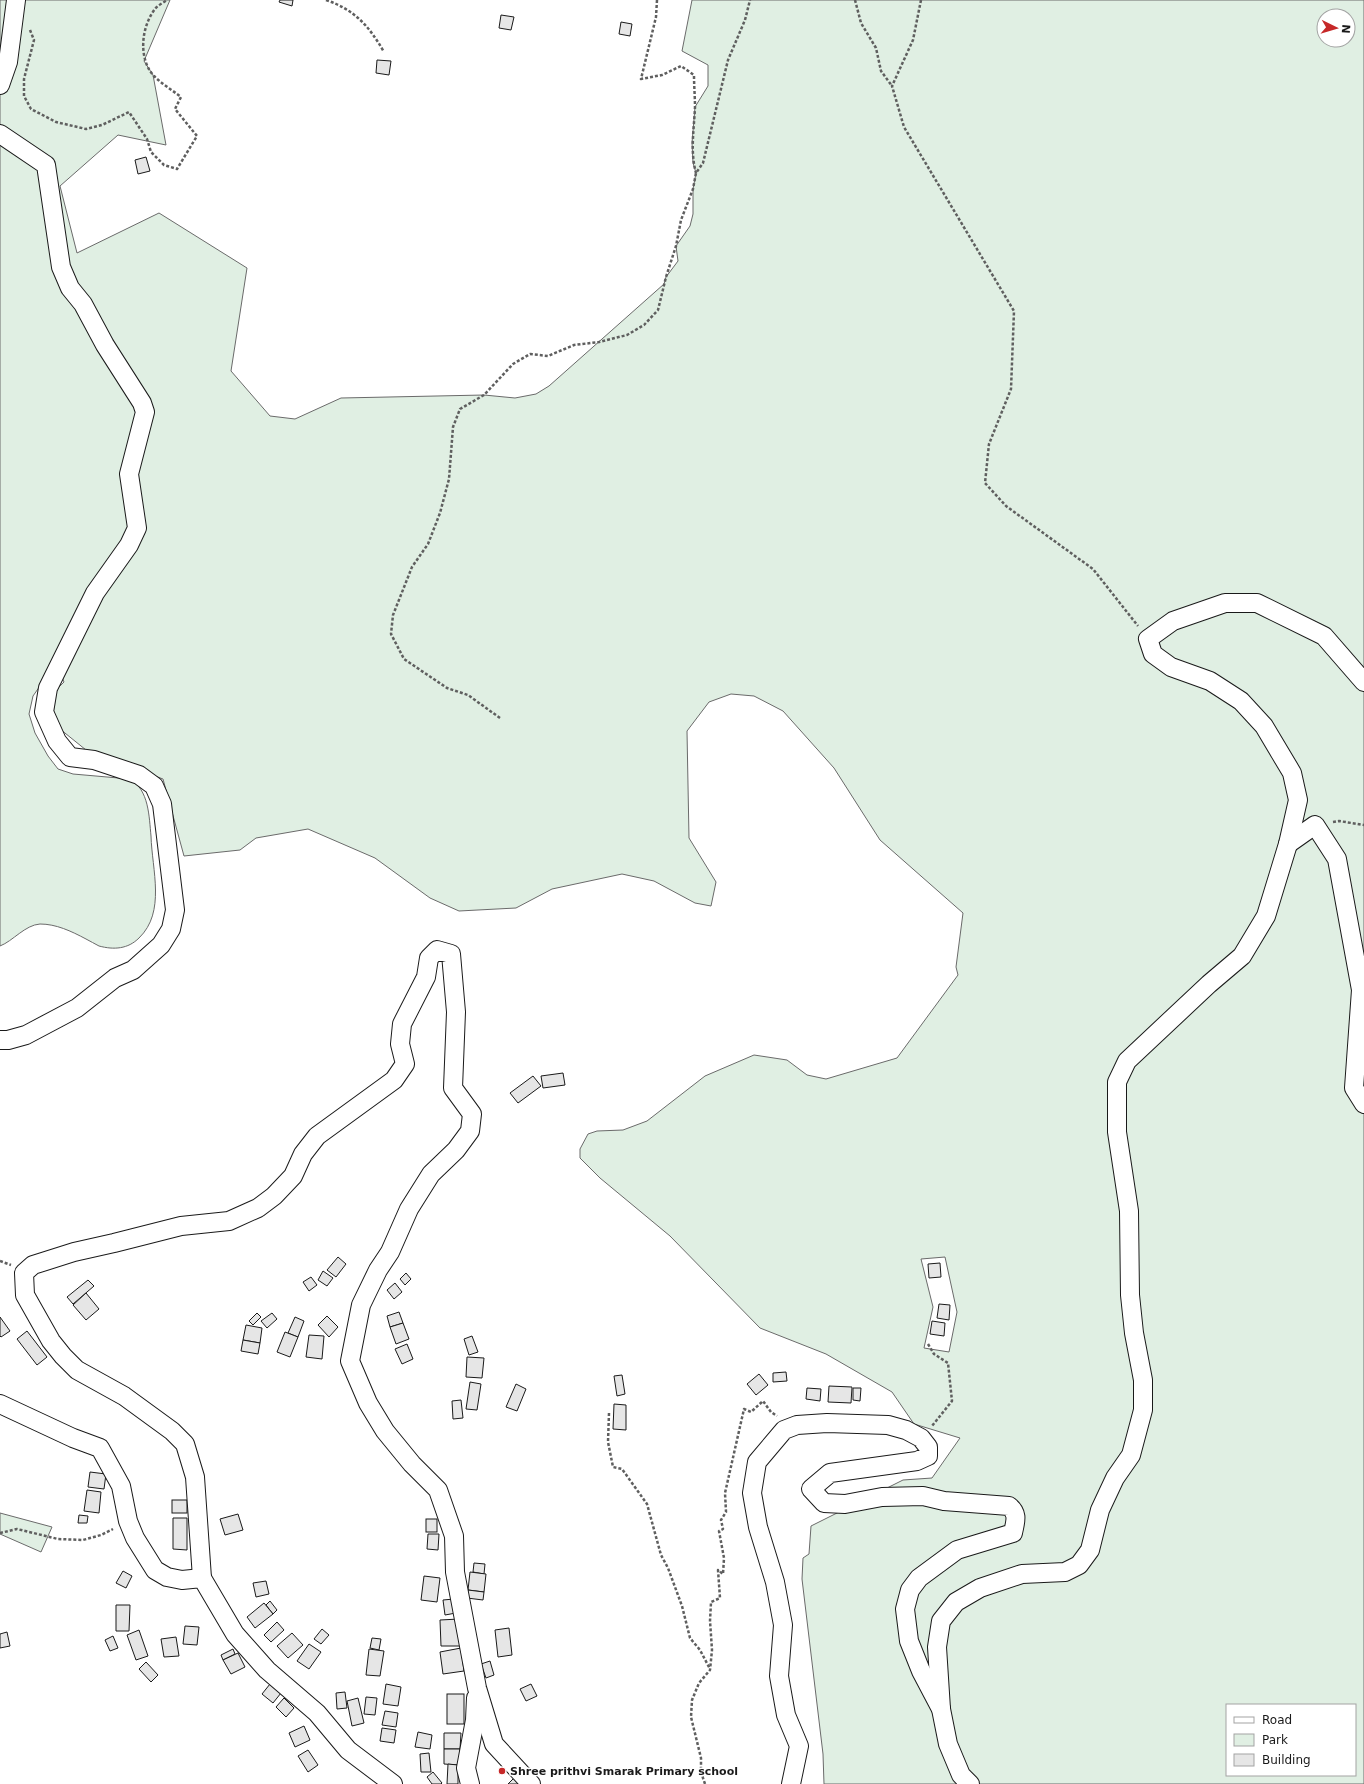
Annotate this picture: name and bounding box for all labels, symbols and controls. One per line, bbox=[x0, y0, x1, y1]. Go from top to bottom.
north arrow bbox=[1316, 8, 1356, 48]
text: N bbox=[1339, 24, 1352, 34]
legend bbox=[1226, 1704, 1356, 1776]
text: Road bbox=[1262, 1713, 1292, 1727]
text: Park bbox=[1262, 1733, 1288, 1747]
text: Building bbox=[1262, 1753, 1311, 1767]
place label: Shree prithvi Smarak Primary school bbox=[510, 1765, 738, 1778]
marker: Shree prithvi Smarak Primary school bbox=[497, 1766, 507, 1776]

